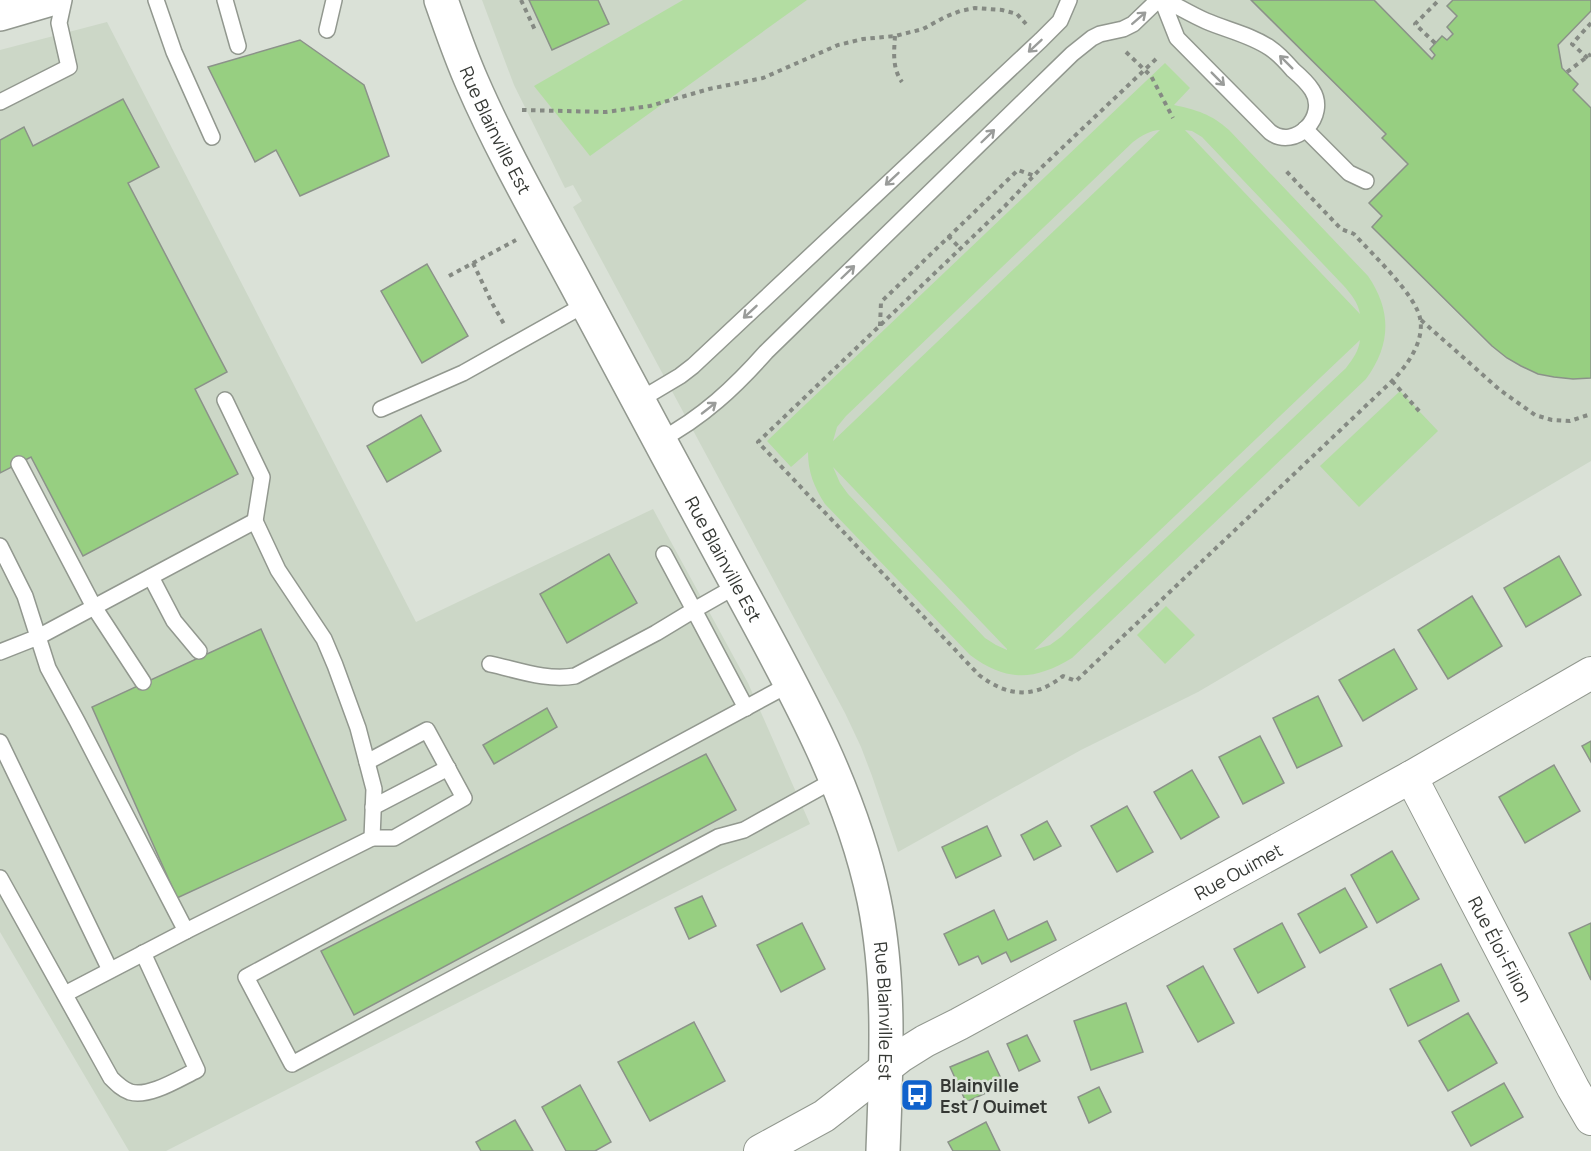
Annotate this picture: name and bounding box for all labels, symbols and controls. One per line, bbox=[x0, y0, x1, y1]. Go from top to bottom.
one-way arrow bbox=[1131, 11, 1146, 25]
one-way arrow bbox=[1028, 39, 1043, 53]
one-way arrow bbox=[1278, 55, 1293, 70]
street label: Rue Blainville Est bbox=[455, 62, 537, 198]
one-way arrow bbox=[1211, 72, 1225, 87]
one-way arrow bbox=[980, 129, 995, 143]
one-way arrow bbox=[885, 172, 900, 186]
one-way arrow bbox=[841, 265, 856, 279]
one-way arrow bbox=[743, 305, 758, 319]
one-way arrow bbox=[701, 402, 717, 415]
street label: Rue Blainville Est bbox=[680, 492, 767, 626]
street label: Rue Ouimet bbox=[1190, 838, 1287, 905]
street label: Rue Éloi-Filion bbox=[1463, 892, 1538, 1006]
street label: Rue Blainville Est bbox=[869, 940, 898, 1081]
place label: Blainville Est / Ouimet bbox=[940, 1073, 1048, 1118]
bus stop icon: Blainville Est / Ouimet bbox=[899, 1077, 935, 1113]

